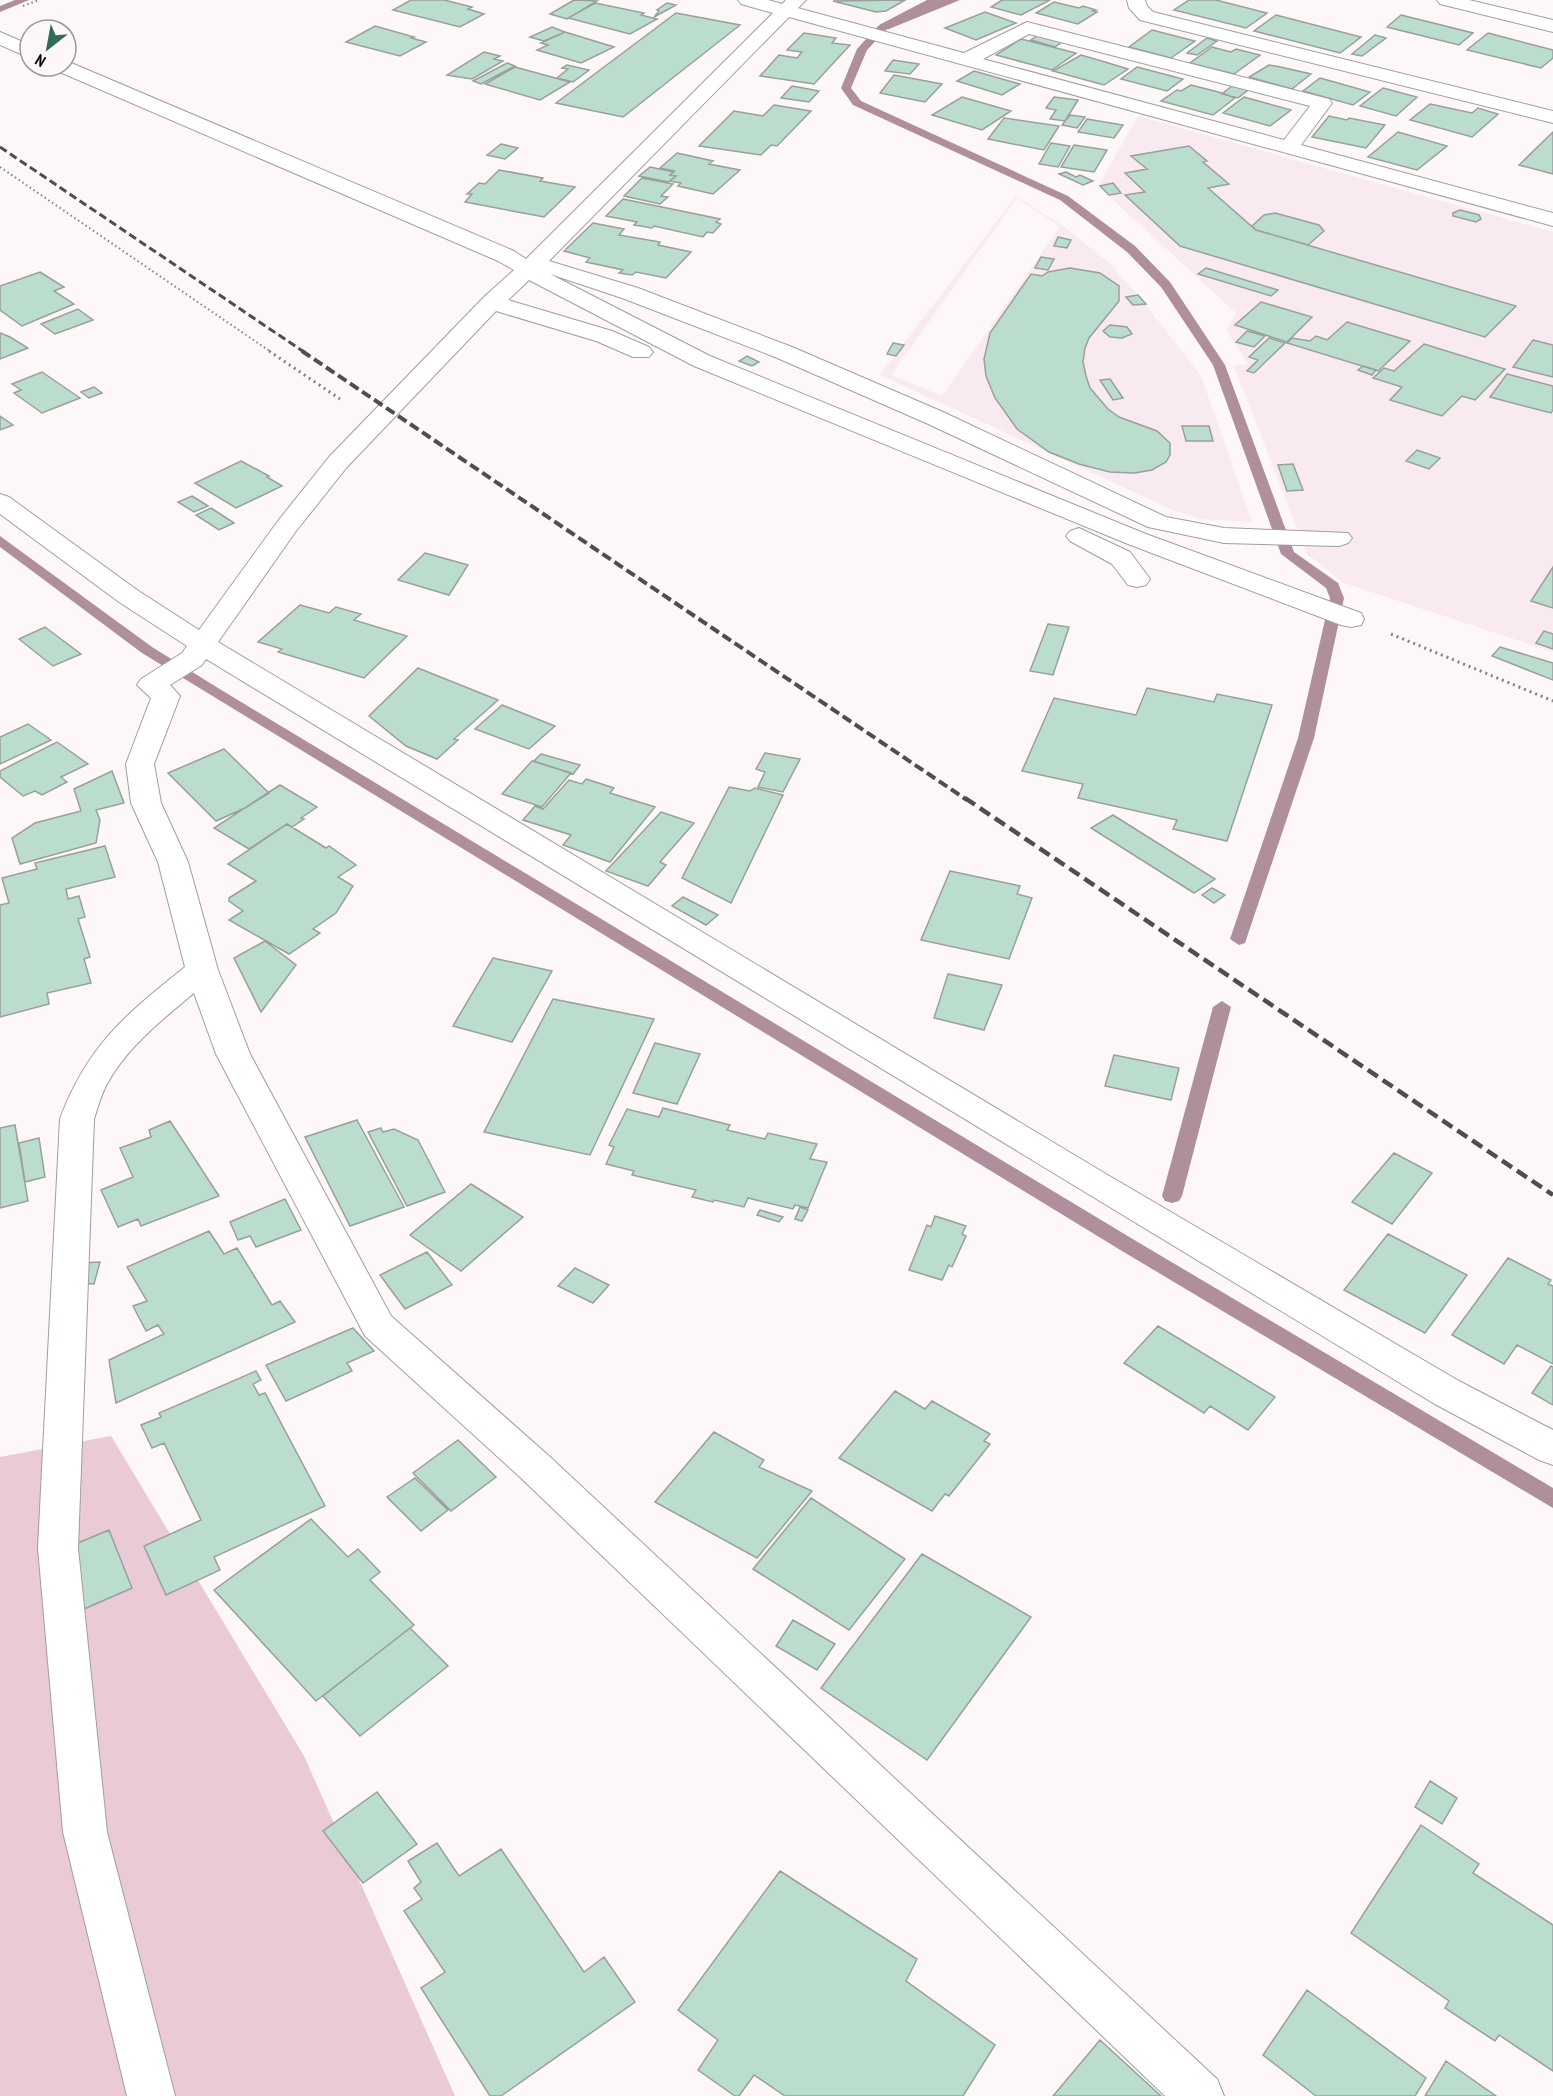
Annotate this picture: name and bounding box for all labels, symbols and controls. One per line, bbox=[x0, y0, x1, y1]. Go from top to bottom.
north arrow bbox=[18, 18, 78, 78]
text: N bbox=[31, 50, 49, 72]

